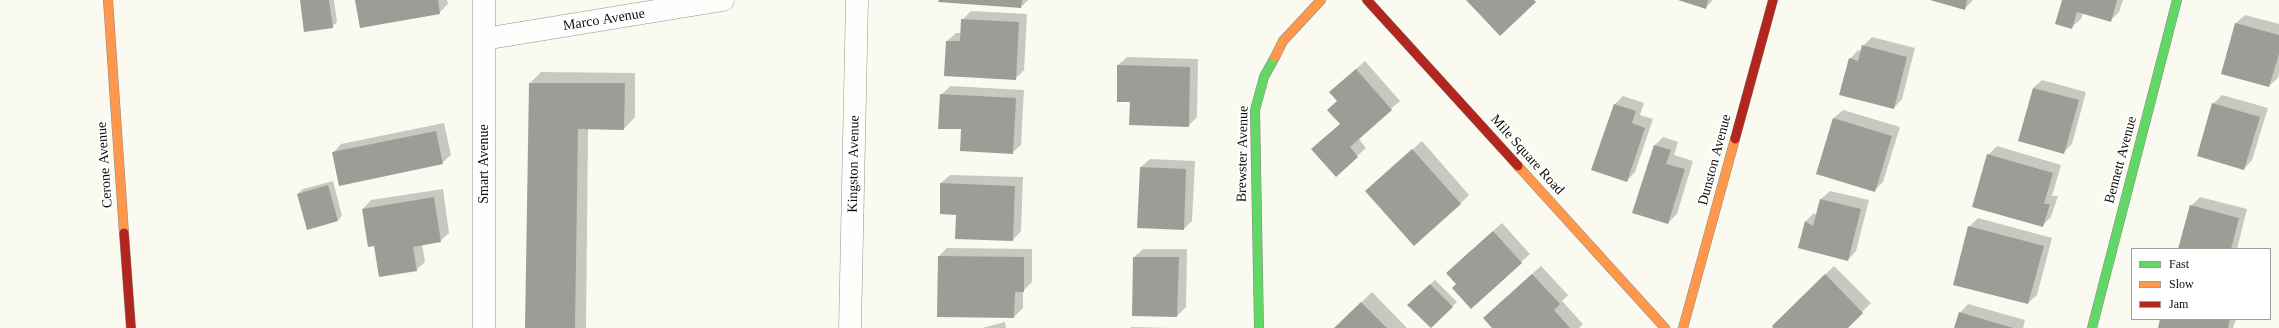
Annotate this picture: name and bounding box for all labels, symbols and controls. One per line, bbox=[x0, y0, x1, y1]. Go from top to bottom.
street label: Marco Avenue bbox=[562, 5, 646, 35]
street label: Brewster Avenue bbox=[1234, 106, 1252, 202]
street label: Mile Square Road bbox=[1487, 112, 1567, 198]
street label: Dunston Avenue bbox=[1695, 113, 1735, 207]
street label: Kingston Avenue bbox=[845, 115, 863, 213]
street label: Bennett Avenue bbox=[2101, 115, 2141, 205]
street label: Cerone Avenue bbox=[94, 121, 116, 209]
street label: Smart Avenue bbox=[476, 124, 492, 204]
legend bbox=[2131, 248, 2271, 320]
text: Fast bbox=[2169, 257, 2189, 271]
text: Slow bbox=[2169, 277, 2194, 291]
text: Jam bbox=[2169, 297, 2188, 311]

